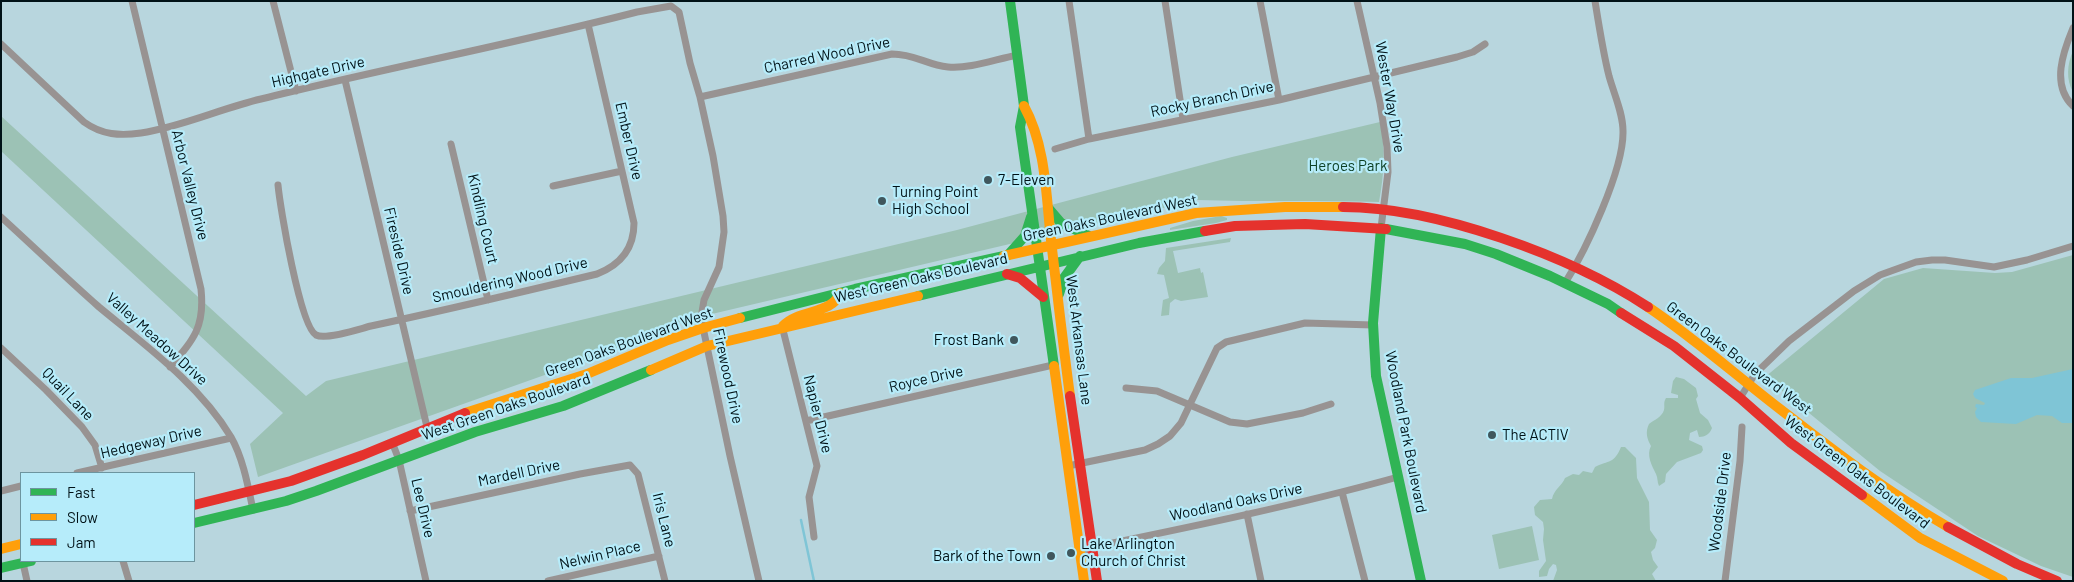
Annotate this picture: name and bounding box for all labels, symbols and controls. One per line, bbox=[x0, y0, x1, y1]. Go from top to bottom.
street label: Charred Wood Drive bbox=[762, 33, 892, 77]
street label: Wester Way Drive bbox=[1371, 40, 1409, 154]
street label: Highgate Drive bbox=[270, 53, 366, 91]
street label: Rocky Branch Drive bbox=[1149, 77, 1275, 121]
street label: Ember Drive bbox=[611, 100, 647, 182]
street label: Arbor Valley Drive bbox=[168, 128, 212, 242]
park label: Heroes Park bbox=[1309, 157, 1387, 175]
place label: 7-Eleven bbox=[998, 171, 1054, 189]
street label: Kindling Court bbox=[464, 172, 502, 266]
marker: 7-Eleven bbox=[982, 174, 994, 186]
place label: Turning Point High School bbox=[892, 183, 979, 218]
street label: Green Oaks Boulevard West bbox=[1021, 191, 1199, 245]
marker: Turning Point High School bbox=[876, 195, 888, 207]
street label: Fireside Drive bbox=[380, 206, 418, 296]
street label: West Green Oaks Boulevard bbox=[833, 249, 1009, 307]
street label: Smouldering Wood Drive bbox=[431, 253, 589, 307]
street label: West Arkansas Lane bbox=[1062, 274, 1096, 406]
street label: Valley Meadow Drive bbox=[103, 289, 211, 389]
street label: Green Oaks Boulevard West bbox=[1663, 297, 1815, 419]
street label: Green Oaks Boulevard West bbox=[543, 303, 715, 381]
street label: Firewood Drive bbox=[709, 327, 747, 425]
place label: Frost Bank bbox=[934, 331, 1004, 349]
marker: Frost Bank bbox=[1008, 334, 1020, 346]
street label: Woodland Park Boulevard bbox=[1381, 349, 1431, 515]
street label: Royce Drive bbox=[887, 362, 965, 396]
street label: Quail Lane bbox=[38, 364, 98, 424]
street label: West Green Oaks Boulevard bbox=[419, 370, 593, 444]
street label: Napier Drive bbox=[800, 373, 836, 455]
street label: West Green Oaks Boulevard bbox=[1781, 411, 1933, 533]
street label: Hedgeway Drive bbox=[99, 422, 203, 462]
place label: The ACTIV bbox=[1502, 426, 1569, 444]
marker: The ACTIV bbox=[1486, 429, 1498, 441]
street label: Woodside Drive bbox=[1705, 451, 1735, 553]
street label: Mardell Drive bbox=[476, 456, 562, 490]
legend bbox=[20, 472, 195, 562]
street label: Lee Drive bbox=[407, 476, 439, 540]
street label: Woodland Oaks Drive bbox=[1168, 479, 1304, 525]
text: Fast bbox=[67, 483, 95, 501]
street label: Iris Lane bbox=[649, 491, 679, 549]
text: Slow bbox=[67, 508, 98, 526]
text: Jam bbox=[67, 533, 96, 551]
place label: Lake Arlington Church of Christ bbox=[1081, 535, 1186, 570]
street label: Nelwin Place bbox=[558, 537, 642, 573]
place label: Bark of the Town bbox=[933, 547, 1041, 565]
marker: Lake Arlington Church of Christ bbox=[1065, 547, 1077, 559]
marker: Bark of the Town bbox=[1045, 550, 1057, 562]

